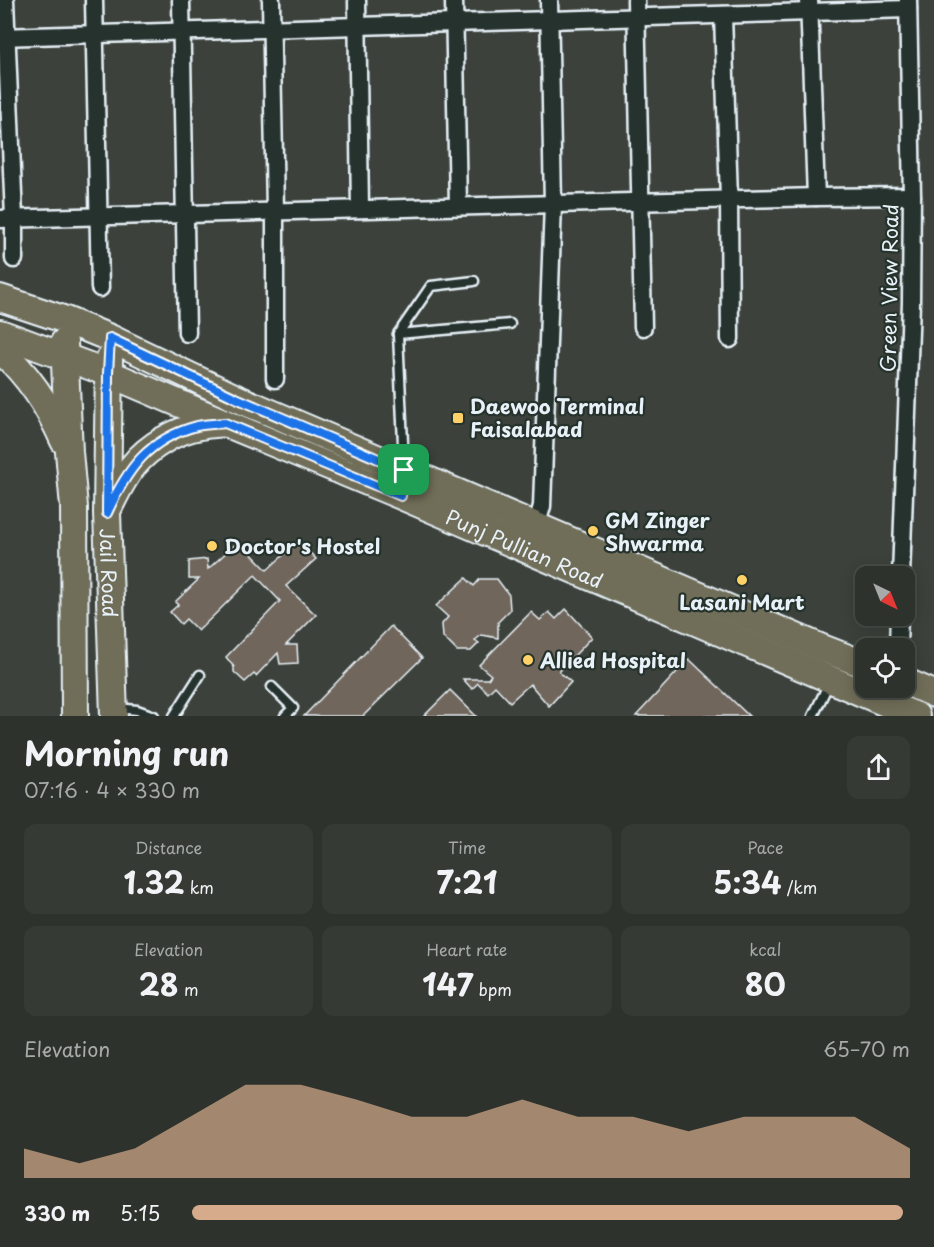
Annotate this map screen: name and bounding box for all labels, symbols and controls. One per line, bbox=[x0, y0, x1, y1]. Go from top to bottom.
street label: Green View Road bbox=[873, 204, 905, 372]
place label: Daewoo Terminal Faisalabad bbox=[470, 391, 644, 444]
marker: Daewoo Terminal Faisalabad bbox=[451, 411, 465, 425]
pin bbox=[378, 444, 429, 495]
icon: arrive bbox=[387, 453, 420, 486]
street label: Punj Pullian Road bbox=[441, 502, 608, 596]
place label: GM Zinger Shwarma bbox=[605, 505, 711, 558]
marker: GM Zinger Shwarma bbox=[586, 524, 600, 538]
street label: Jail Road bbox=[93, 528, 126, 618]
place label: Doctor's Hostel bbox=[224, 531, 380, 561]
marker: Doctor's Hostel bbox=[205, 539, 219, 553]
north arrow bbox=[855, 566, 915, 626]
map controls bbox=[855, 566, 915, 698]
marker: Lasani Mart bbox=[735, 573, 749, 587]
place label: Lasani Mart bbox=[679, 587, 805, 617]
button: locate bbox=[855, 638, 915, 698]
place label: Allied Hospital bbox=[539, 645, 686, 675]
marker: Allied Hospital bbox=[521, 653, 535, 667]
text: Morning run bbox=[24, 727, 229, 777]
button: share bbox=[847, 736, 910, 799]
text: 07:16 · 4 × 330 m bbox=[24, 775, 200, 805]
text: Distance bbox=[135, 835, 202, 859]
text: Time bbox=[448, 835, 486, 859]
text: Pace bbox=[747, 835, 783, 859]
text: 1.32 bbox=[123, 859, 185, 904]
text: 7:21 bbox=[437, 859, 497, 904]
text: 5:34 bbox=[713, 859, 782, 904]
text: km bbox=[185, 875, 214, 899]
text: /km bbox=[782, 875, 817, 899]
text: Elevation bbox=[134, 937, 203, 961]
text: Heart rate bbox=[427, 937, 507, 961]
text: kcal bbox=[749, 937, 781, 961]
text: 28 bbox=[139, 961, 179, 1006]
text: 147 bbox=[422, 961, 473, 1006]
text: 80 bbox=[745, 961, 786, 1006]
text: m bbox=[179, 977, 198, 1001]
text: bpm bbox=[473, 977, 512, 1001]
text: Elevation bbox=[24, 1034, 110, 1064]
text: 65–70 m bbox=[823, 1034, 910, 1064]
text: 330 m bbox=[24, 1198, 90, 1228]
text: 5:15 bbox=[120, 1198, 160, 1228]

